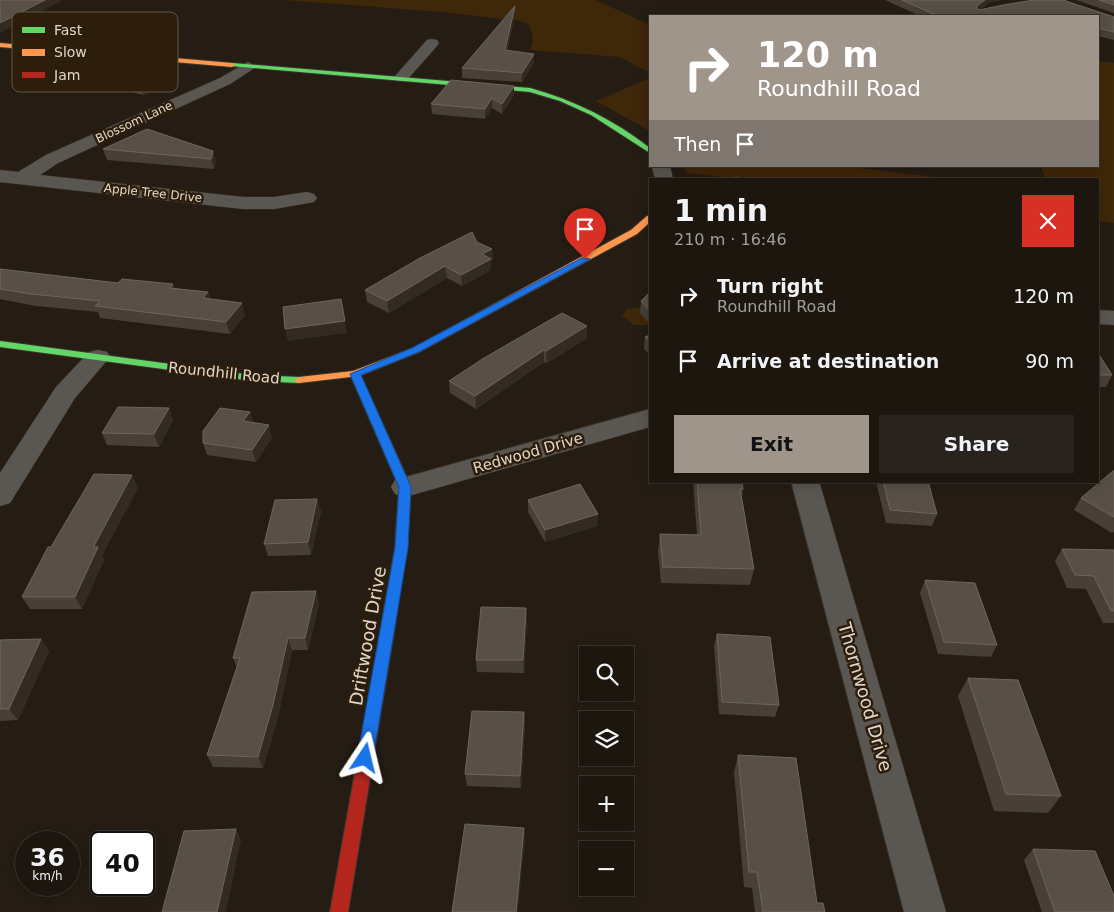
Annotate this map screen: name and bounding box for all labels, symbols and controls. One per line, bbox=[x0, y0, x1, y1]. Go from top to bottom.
legend bbox=[12, 12, 178, 92]
text: Fast bbox=[54, 22, 83, 38]
icon: right bbox=[674, 35, 739, 100]
text: 120 m bbox=[757, 35, 879, 75]
text: Slow bbox=[54, 44, 87, 60]
text: Jam bbox=[53, 67, 80, 83]
text: Roundhill Road bbox=[757, 76, 921, 101]
street label: Blossom Lane bbox=[93, 98, 175, 146]
icon: arrive bbox=[731, 130, 759, 158]
text: Then bbox=[674, 133, 721, 155]
street label: Apple Tree Drive bbox=[103, 181, 203, 205]
text: 1 min bbox=[674, 193, 768, 228]
button: close bbox=[1022, 195, 1074, 247]
pin bbox=[564, 208, 606, 259]
icon: arrive bbox=[571, 215, 599, 243]
text: 210 m · 16:46 bbox=[674, 230, 787, 249]
text: Turn right bbox=[717, 275, 823, 297]
icon: right bbox=[674, 282, 702, 310]
text: 120 m bbox=[1013, 285, 1074, 307]
text: Roundhill Road bbox=[717, 297, 836, 316]
icon: arrive bbox=[674, 347, 702, 375]
text: Arrive at destination bbox=[717, 350, 939, 372]
text: 90 m bbox=[1025, 350, 1074, 372]
street label: Roundhill Road bbox=[167, 358, 281, 388]
button: Exit bbox=[674, 415, 869, 473]
button: Share bbox=[879, 415, 1074, 473]
street label: Redwood Drive bbox=[471, 429, 585, 477]
street label: Driftwood Drive bbox=[345, 565, 390, 707]
street label: Thornwood Drive bbox=[834, 619, 897, 774]
map controls bbox=[579, 646, 634, 896]
button: search bbox=[579, 646, 634, 701]
button: layers bbox=[579, 711, 634, 766]
position arrow bbox=[338, 731, 390, 783]
button: + bbox=[579, 776, 634, 831]
speed limit sign: 40 bbox=[90, 831, 155, 896]
button: − bbox=[579, 841, 634, 896]
text: 36 bbox=[30, 843, 65, 872]
text: km/h bbox=[32, 869, 63, 883]

